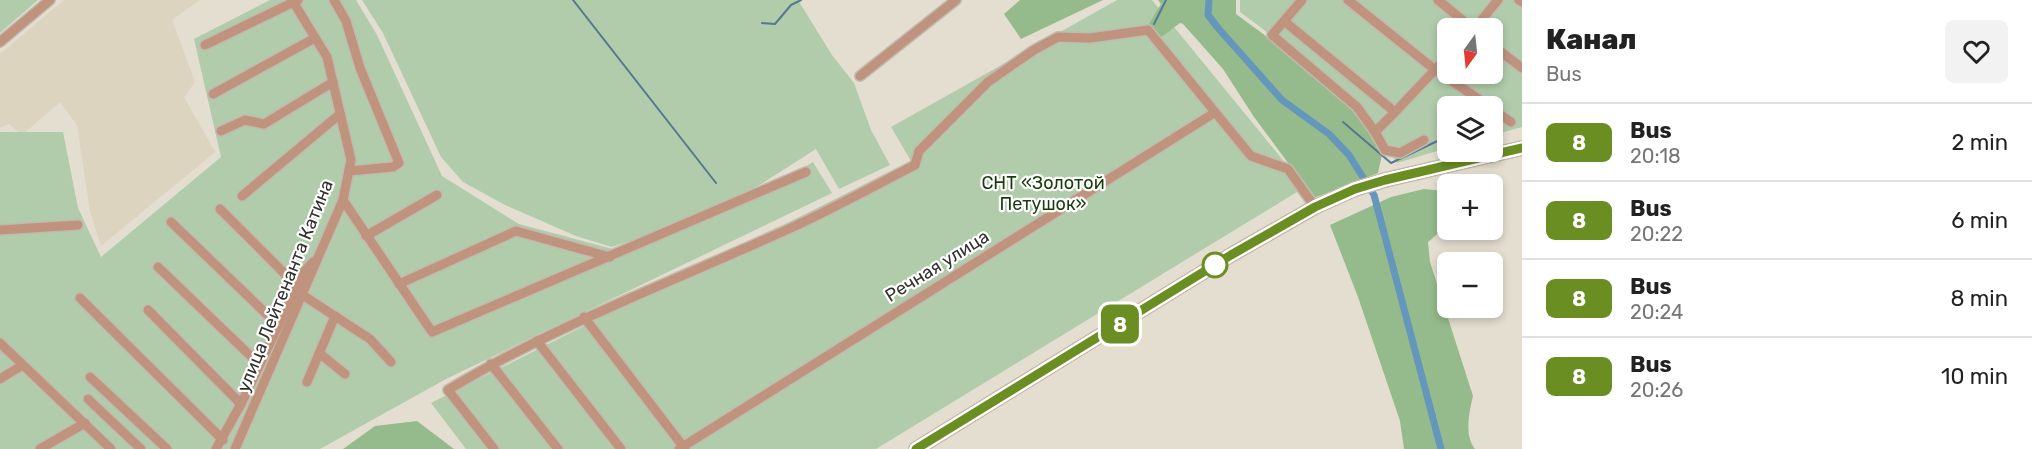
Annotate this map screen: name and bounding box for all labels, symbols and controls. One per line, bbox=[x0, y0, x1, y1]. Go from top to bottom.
north arrow bbox=[1437, 18, 1503, 84]
map controls bbox=[1437, 18, 1503, 318]
button: heart bbox=[1945, 20, 2008, 83]
text: Канал bbox=[1546, 23, 1637, 56]
text: Bus bbox=[1546, 62, 1582, 86]
button: layers bbox=[1437, 96, 1503, 162]
text: Bus bbox=[1630, 117, 1672, 144]
text: 2 min bbox=[1951, 129, 2008, 156]
text: 8 bbox=[1572, 130, 1586, 155]
text: 20:18 bbox=[1630, 144, 1681, 168]
park label: СНТ «Золотой Петушок» bbox=[981, 172, 1105, 215]
button: + bbox=[1437, 174, 1503, 240]
street label: улица Лейтенанта Катина bbox=[232, 177, 338, 395]
text: Bus bbox=[1630, 195, 1672, 222]
text: 6 min bbox=[1951, 207, 2008, 234]
text: 8 bbox=[1572, 208, 1586, 233]
text: 20:22 bbox=[1630, 222, 1683, 246]
street label: Речная улица bbox=[881, 225, 993, 307]
unlabelled marker bbox=[1202, 252, 1228, 278]
button: − bbox=[1437, 252, 1503, 318]
text: Bus bbox=[1630, 273, 1672, 300]
text: 8 min bbox=[1950, 285, 2008, 312]
text: 8 bbox=[1572, 286, 1586, 311]
text: 20:24 bbox=[1630, 300, 1684, 324]
line badge: 8 bbox=[1100, 304, 1140, 344]
text: 8 bbox=[1113, 312, 1127, 337]
text: Bus bbox=[1630, 351, 1672, 378]
text: 10 min bbox=[1941, 363, 2008, 390]
text: 8 bbox=[1572, 364, 1586, 389]
text: 20:26 bbox=[1630, 378, 1683, 402]

